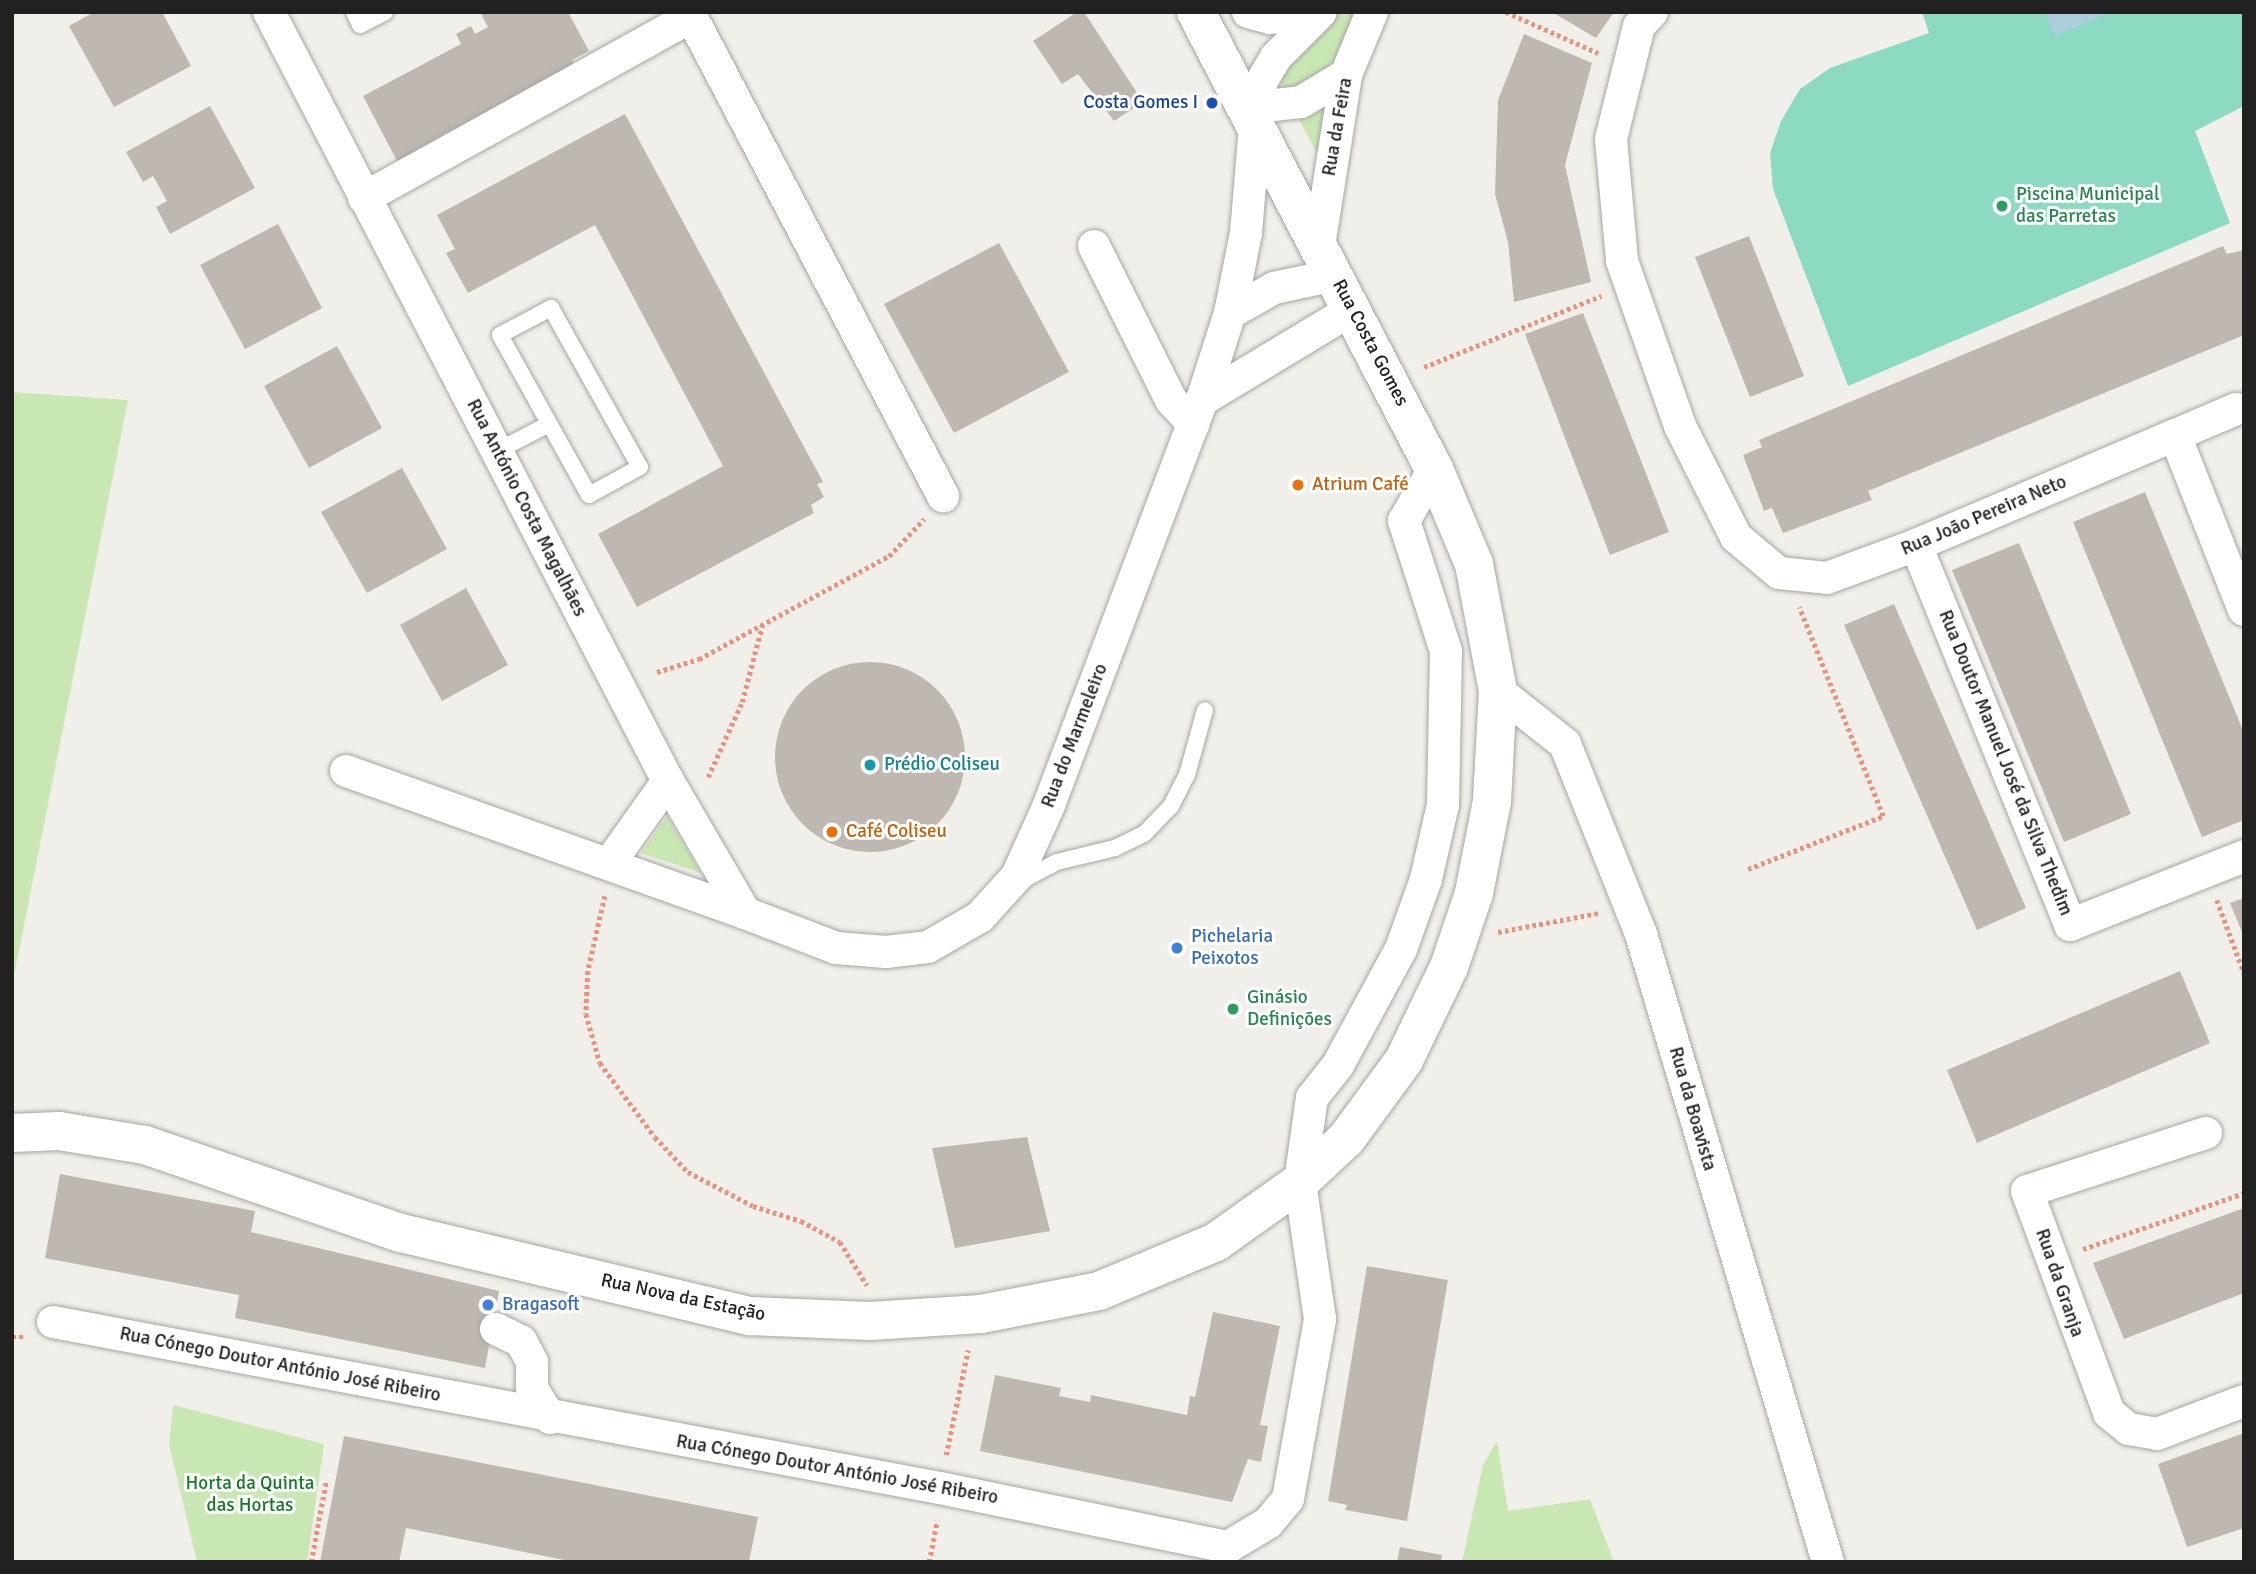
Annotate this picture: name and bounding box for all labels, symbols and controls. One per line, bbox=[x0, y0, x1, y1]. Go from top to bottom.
street label: Rua da Feira bbox=[1318, 76, 1358, 178]
place label: Costa Gomes I bbox=[1083, 92, 1198, 114]
marker: Costa Gomes I bbox=[1204, 95, 1220, 111]
place label: Piscina Municipal das Parretas bbox=[2016, 184, 2160, 228]
marker: Piscina Municipal das Parretas bbox=[1994, 198, 2010, 214]
street label: Rua Costa Gomes bbox=[1327, 276, 1413, 410]
street label: Rua António Costa Magalhães bbox=[461, 395, 591, 621]
street label: Rua João Pereira Neto bbox=[1898, 471, 2070, 561]
place label: Atrium Café bbox=[1312, 474, 1409, 496]
marker: Atrium Café bbox=[1290, 477, 1306, 493]
street label: Rua Doutor Manuel José da Silva Thedim bbox=[1933, 607, 2077, 919]
street label: Rua do Marmeleiro bbox=[1037, 661, 1113, 811]
place label: Prédio Coliseu bbox=[884, 754, 1000, 776]
marker: Prédio Coliseu bbox=[862, 757, 878, 773]
place label: Café Coliseu bbox=[846, 821, 947, 843]
marker: Café Coliseu bbox=[824, 824, 840, 840]
place label: Pichelaria Peixotos bbox=[1191, 926, 1273, 970]
marker: Pichelaria Peixotos bbox=[1169, 940, 1185, 956]
place label: Ginásio Definições bbox=[1247, 987, 1332, 1031]
marker: Ginásio Definições bbox=[1225, 1001, 1241, 1017]
street label: Rua da Boavista bbox=[1663, 1044, 1721, 1174]
street label: Rua da Granja bbox=[2030, 1226, 2088, 1340]
street label: Rua Nova da Estação bbox=[599, 1269, 767, 1327]
place label: Bragasoft bbox=[502, 1294, 580, 1316]
marker: Bragasoft bbox=[480, 1297, 496, 1313]
street label: Rua Cónego Doutor António José Ribeiro bbox=[118, 1323, 442, 1407]
street label: Rua Cónego Doutor António José Ribeiro bbox=[674, 1430, 1000, 1510]
park label: Horta da Quinta das Hortas bbox=[186, 1473, 314, 1517]

